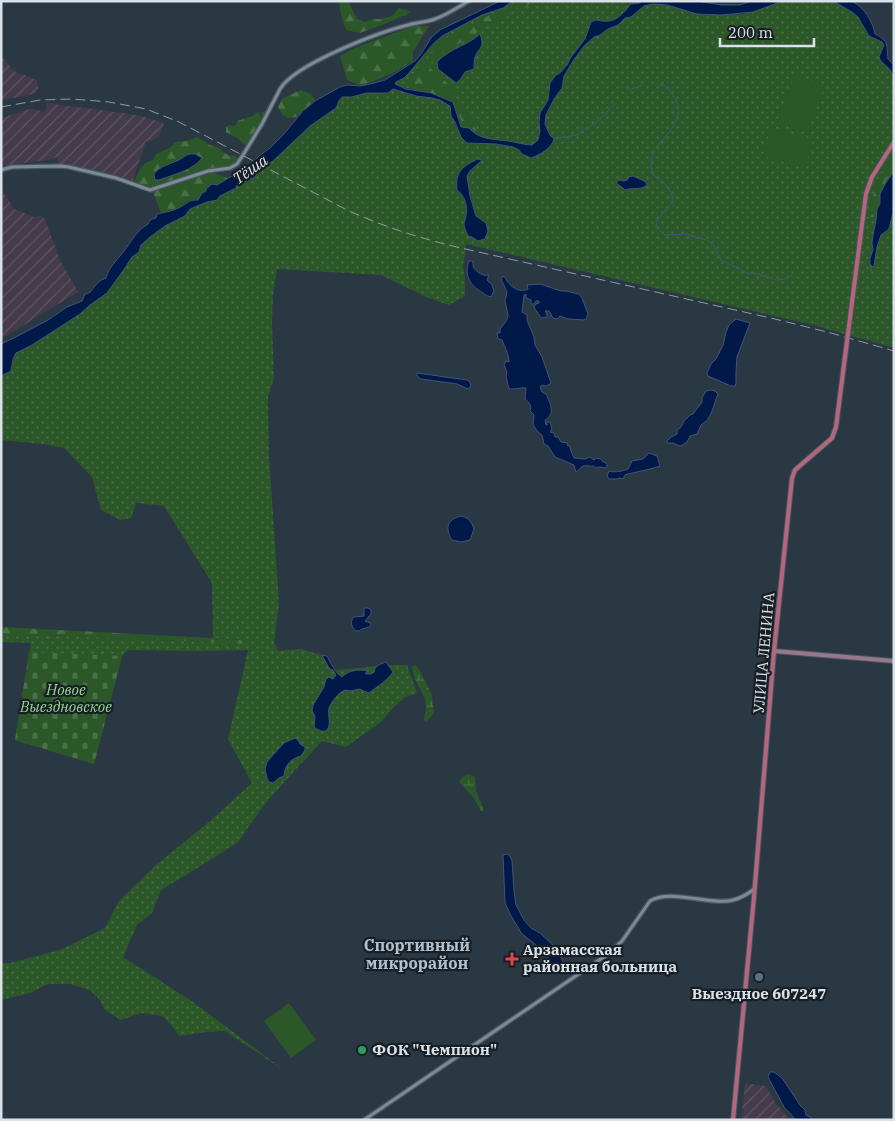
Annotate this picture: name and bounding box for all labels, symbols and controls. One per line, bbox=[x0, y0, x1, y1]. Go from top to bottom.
scale bar bbox=[720, 15, 814, 47]
text: 200 m bbox=[728, 23, 773, 42]
water label: Тёша bbox=[229, 150, 272, 188]
street label: УЛИЦА ЛЕНИНА bbox=[749, 591, 778, 714]
park label: Новое Выездновское bbox=[19, 680, 112, 716]
district label: Спортивный микрорайон bbox=[364, 935, 470, 973]
place label: Арзамасская районная больница bbox=[523, 940, 678, 976]
marker: Арзамасская районная больница bbox=[505, 952, 519, 966]
marker: Выездное 607247 bbox=[753, 971, 765, 983]
place label: Выездное 607247 bbox=[692, 984, 826, 1003]
place label: ФОК "Чемпион" bbox=[372, 1040, 497, 1059]
marker: ФОК "Чемпион" bbox=[356, 1044, 368, 1056]

